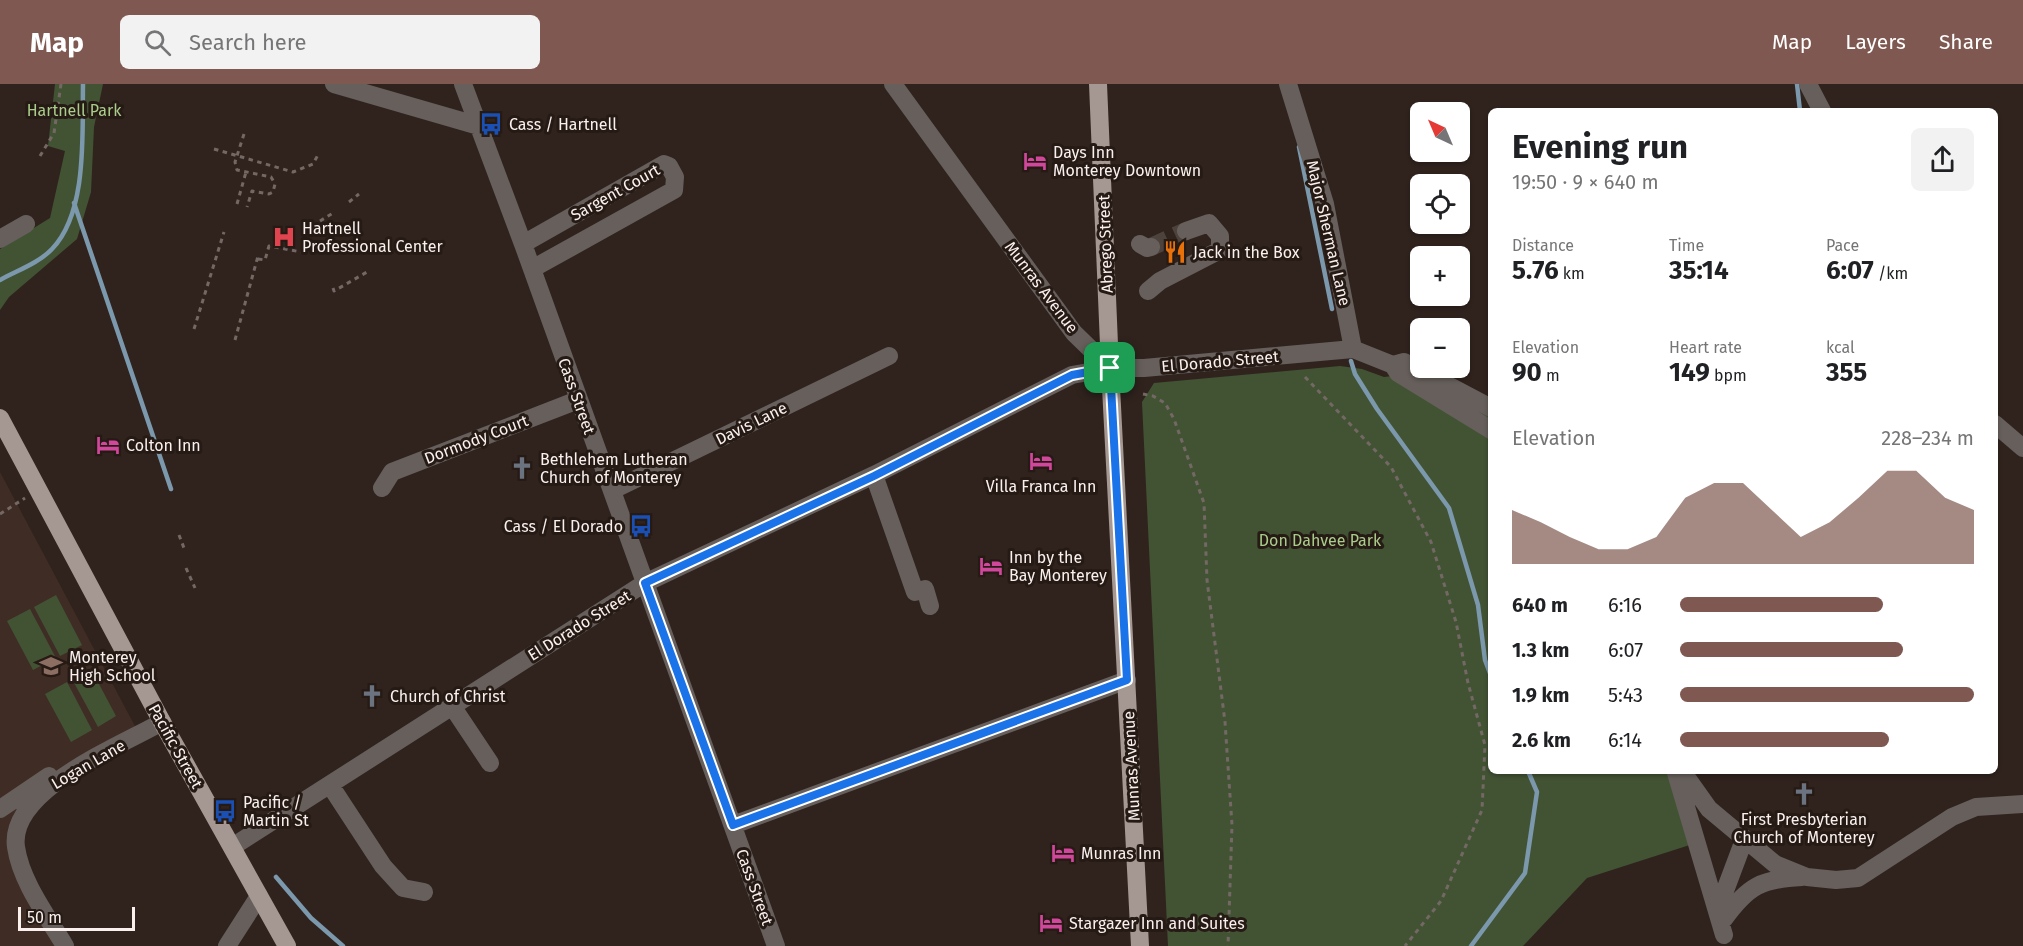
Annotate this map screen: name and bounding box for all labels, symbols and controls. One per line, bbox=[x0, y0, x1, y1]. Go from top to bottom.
search box bbox=[120, 15, 540, 69]
text: Map bbox=[30, 26, 84, 59]
icon: search bbox=[141, 26, 174, 59]
text: Search here bbox=[189, 29, 307, 56]
text: Map bbox=[1772, 29, 1812, 55]
text: Layers bbox=[1845, 29, 1906, 55]
text: Share bbox=[1939, 29, 1993, 55]
park label: Hartnell Park bbox=[27, 101, 122, 120]
north arrow bbox=[1410, 102, 1470, 162]
map controls bbox=[1410, 102, 1470, 378]
bus stop icon: Cass / Hartnell bbox=[478, 111, 504, 137]
place label: Cass / Hartnell bbox=[509, 115, 617, 134]
text: Evening run bbox=[1512, 127, 1688, 167]
button: share bbox=[1911, 128, 1974, 191]
place label: Days Inn Monterey Downtown bbox=[1053, 143, 1201, 180]
hotel icon: Days Inn Monterey Downtown bbox=[1022, 148, 1048, 174]
street label: Major Sherman Lane bbox=[1303, 158, 1355, 308]
street label: Sargent Court bbox=[567, 160, 663, 225]
text: 19:50 · 9 × 640 m bbox=[1512, 170, 1659, 194]
button: locate bbox=[1410, 174, 1470, 234]
street label: Abrego Street bbox=[1094, 194, 1117, 293]
place label: Hartnell Professional Center bbox=[302, 219, 443, 256]
hospital icon: Hartnell Professional Center bbox=[271, 224, 297, 250]
text: Distance bbox=[1512, 236, 1574, 255]
text: Time bbox=[1669, 236, 1704, 255]
text: Pace bbox=[1826, 236, 1859, 255]
street label: Munras Avenue bbox=[1001, 238, 1082, 337]
restaurant icon: Jack in the Box bbox=[1162, 239, 1188, 265]
place label: Jack in the Box bbox=[1193, 243, 1300, 262]
button: + bbox=[1410, 246, 1470, 306]
text: 5.76 bbox=[1512, 255, 1559, 286]
text: 35:14 bbox=[1669, 255, 1729, 286]
text: 6:07 bbox=[1826, 255, 1874, 286]
text: km bbox=[1559, 264, 1585, 283]
text: /km bbox=[1874, 264, 1908, 283]
button: − bbox=[1410, 318, 1470, 378]
text: Elevation bbox=[1512, 338, 1579, 357]
text: Heart rate bbox=[1669, 338, 1742, 357]
text: kcal bbox=[1826, 338, 1855, 357]
pin bbox=[1084, 342, 1135, 393]
street label: El Dorado Street bbox=[1160, 347, 1280, 376]
icon: arrive bbox=[1093, 351, 1126, 384]
street label: Cass Street bbox=[554, 355, 599, 437]
text: 90 bbox=[1512, 357, 1542, 388]
text: 149 bbox=[1669, 357, 1710, 388]
text: 355 bbox=[1826, 357, 1867, 388]
text: m bbox=[1542, 366, 1560, 385]
text: bpm bbox=[1710, 366, 1747, 385]
street label: Davis Lane bbox=[712, 398, 790, 449]
street label: Dormody Court bbox=[422, 411, 531, 468]
text: Elevation bbox=[1512, 426, 1596, 450]
text: 228–234 m bbox=[1881, 426, 1974, 450]
hotel icon: Colton Inn bbox=[95, 432, 121, 458]
place label: Colton Inn bbox=[126, 436, 201, 455]
hotel icon: Villa Franca Inn bbox=[1028, 448, 1054, 474]
place label: Bethlehem Lutheran Church of Monterey bbox=[540, 450, 688, 487]
church icon: Bethlehem Lutheran Church of Monterey bbox=[509, 455, 535, 481]
place label: Villa Franca Inn bbox=[986, 477, 1096, 496]
bus stop icon: Cass / El Dorado bbox=[628, 513, 654, 539]
place label: Cass / El Dorado bbox=[504, 517, 623, 536]
park label: Don Dahvee Park bbox=[1259, 531, 1382, 550]
place label: Inn by the Bay Monterey bbox=[1009, 548, 1107, 585]
hotel icon: Inn by the Bay Monterey bbox=[978, 553, 1004, 579]
street label: El Dorado Street bbox=[524, 586, 634, 665]
text: 640 m bbox=[1512, 593, 1568, 617]
text: 6:16 bbox=[1608, 593, 1642, 617]
text: 1.3 km bbox=[1512, 638, 1569, 662]
text: 6:07 bbox=[1608, 638, 1643, 662]
place label: Monterey High School bbox=[69, 648, 156, 685]
school or university icon: Monterey High School bbox=[38, 653, 64, 679]
church icon: Church of Christ bbox=[359, 683, 385, 709]
text: 1.9 km bbox=[1512, 683, 1570, 707]
text: 5:43 bbox=[1608, 683, 1643, 707]
place label: Church of Christ bbox=[390, 687, 506, 706]
street label: Pacific Street bbox=[145, 701, 207, 792]
street label: Munras Avenue bbox=[1119, 710, 1144, 821]
text: 2.6 km bbox=[1512, 728, 1571, 752]
text: 6:14 bbox=[1608, 728, 1642, 752]
street label: Logan Lane bbox=[48, 736, 128, 793]
church icon: First Presbyterian Church of Monterey bbox=[1791, 781, 1817, 807]
place label: Pacific / Martin St bbox=[243, 793, 309, 830]
bus stop icon: Pacific / Martin St bbox=[212, 798, 238, 824]
place label: First Presbyterian Church of Monterey bbox=[1733, 810, 1875, 847]
hotel icon: Munras Inn bbox=[1050, 840, 1076, 866]
place label: Munras Inn bbox=[1081, 844, 1161, 863]
street label: Cass Street bbox=[732, 846, 777, 928]
scale bar bbox=[18, 904, 135, 932]
text: 50 m bbox=[27, 908, 62, 927]
hotel icon: Stargazer Inn and Suites bbox=[1038, 910, 1064, 936]
place label: Stargazer Inn and Suites bbox=[1069, 914, 1245, 933]

